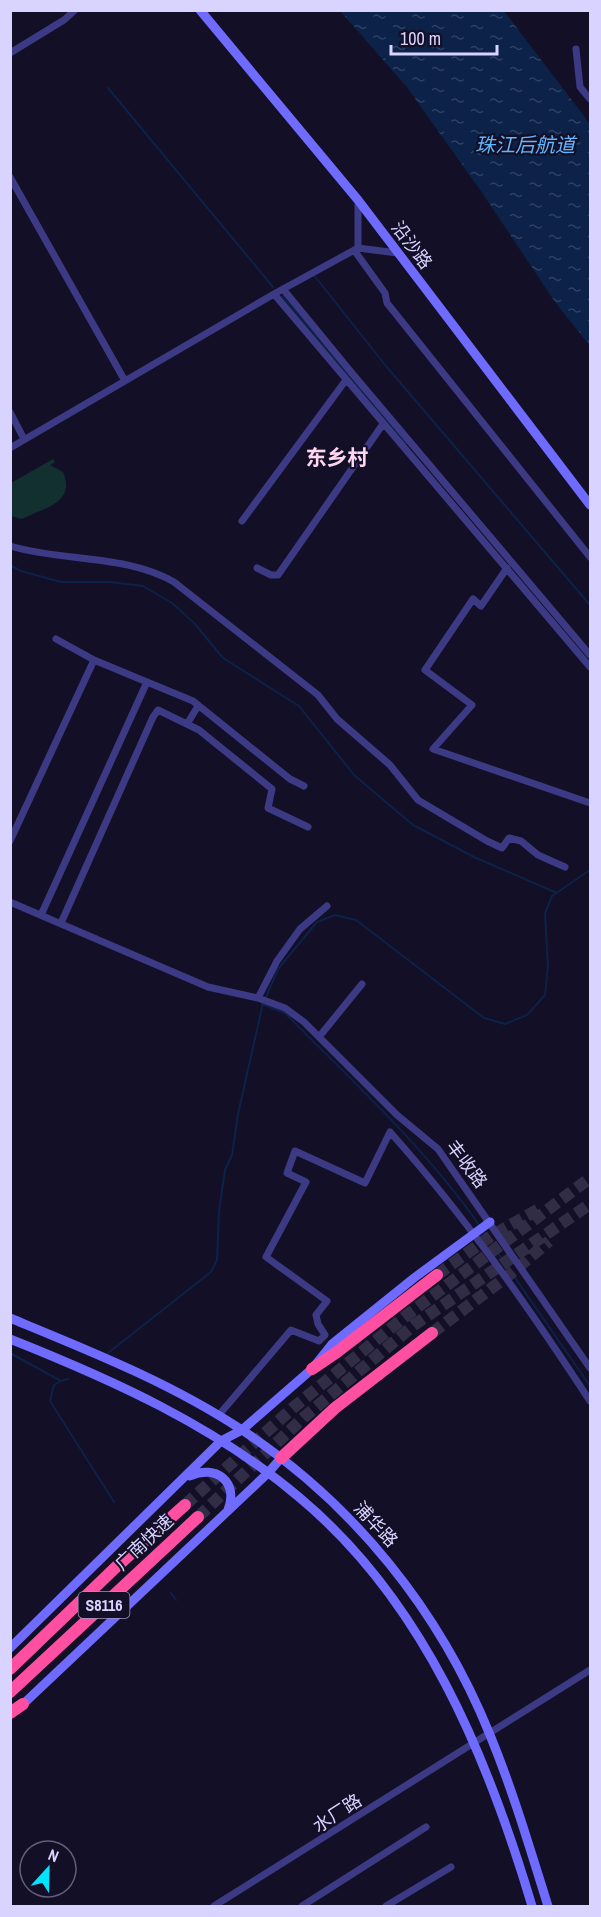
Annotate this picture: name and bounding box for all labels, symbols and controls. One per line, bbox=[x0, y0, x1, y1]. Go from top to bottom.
scale bar bbox=[391, 18, 498, 56]
text: 100 m bbox=[400, 26, 441, 51]
water label: 珠江后航道 bbox=[475, 131, 578, 158]
street label: 沿沙路 bbox=[386, 216, 438, 274]
district label: 东乡村 bbox=[306, 443, 369, 472]
street label: 丰收路 bbox=[441, 1135, 493, 1193]
street label: 浦华路 bbox=[348, 1496, 404, 1552]
street label: 广南快速 bbox=[109, 1508, 179, 1576]
road number: S8116 bbox=[78, 1592, 130, 1618]
street label: 水厂路 bbox=[308, 1788, 366, 1838]
north arrow bbox=[18, 1839, 78, 1899]
text: N bbox=[45, 1843, 62, 1867]

